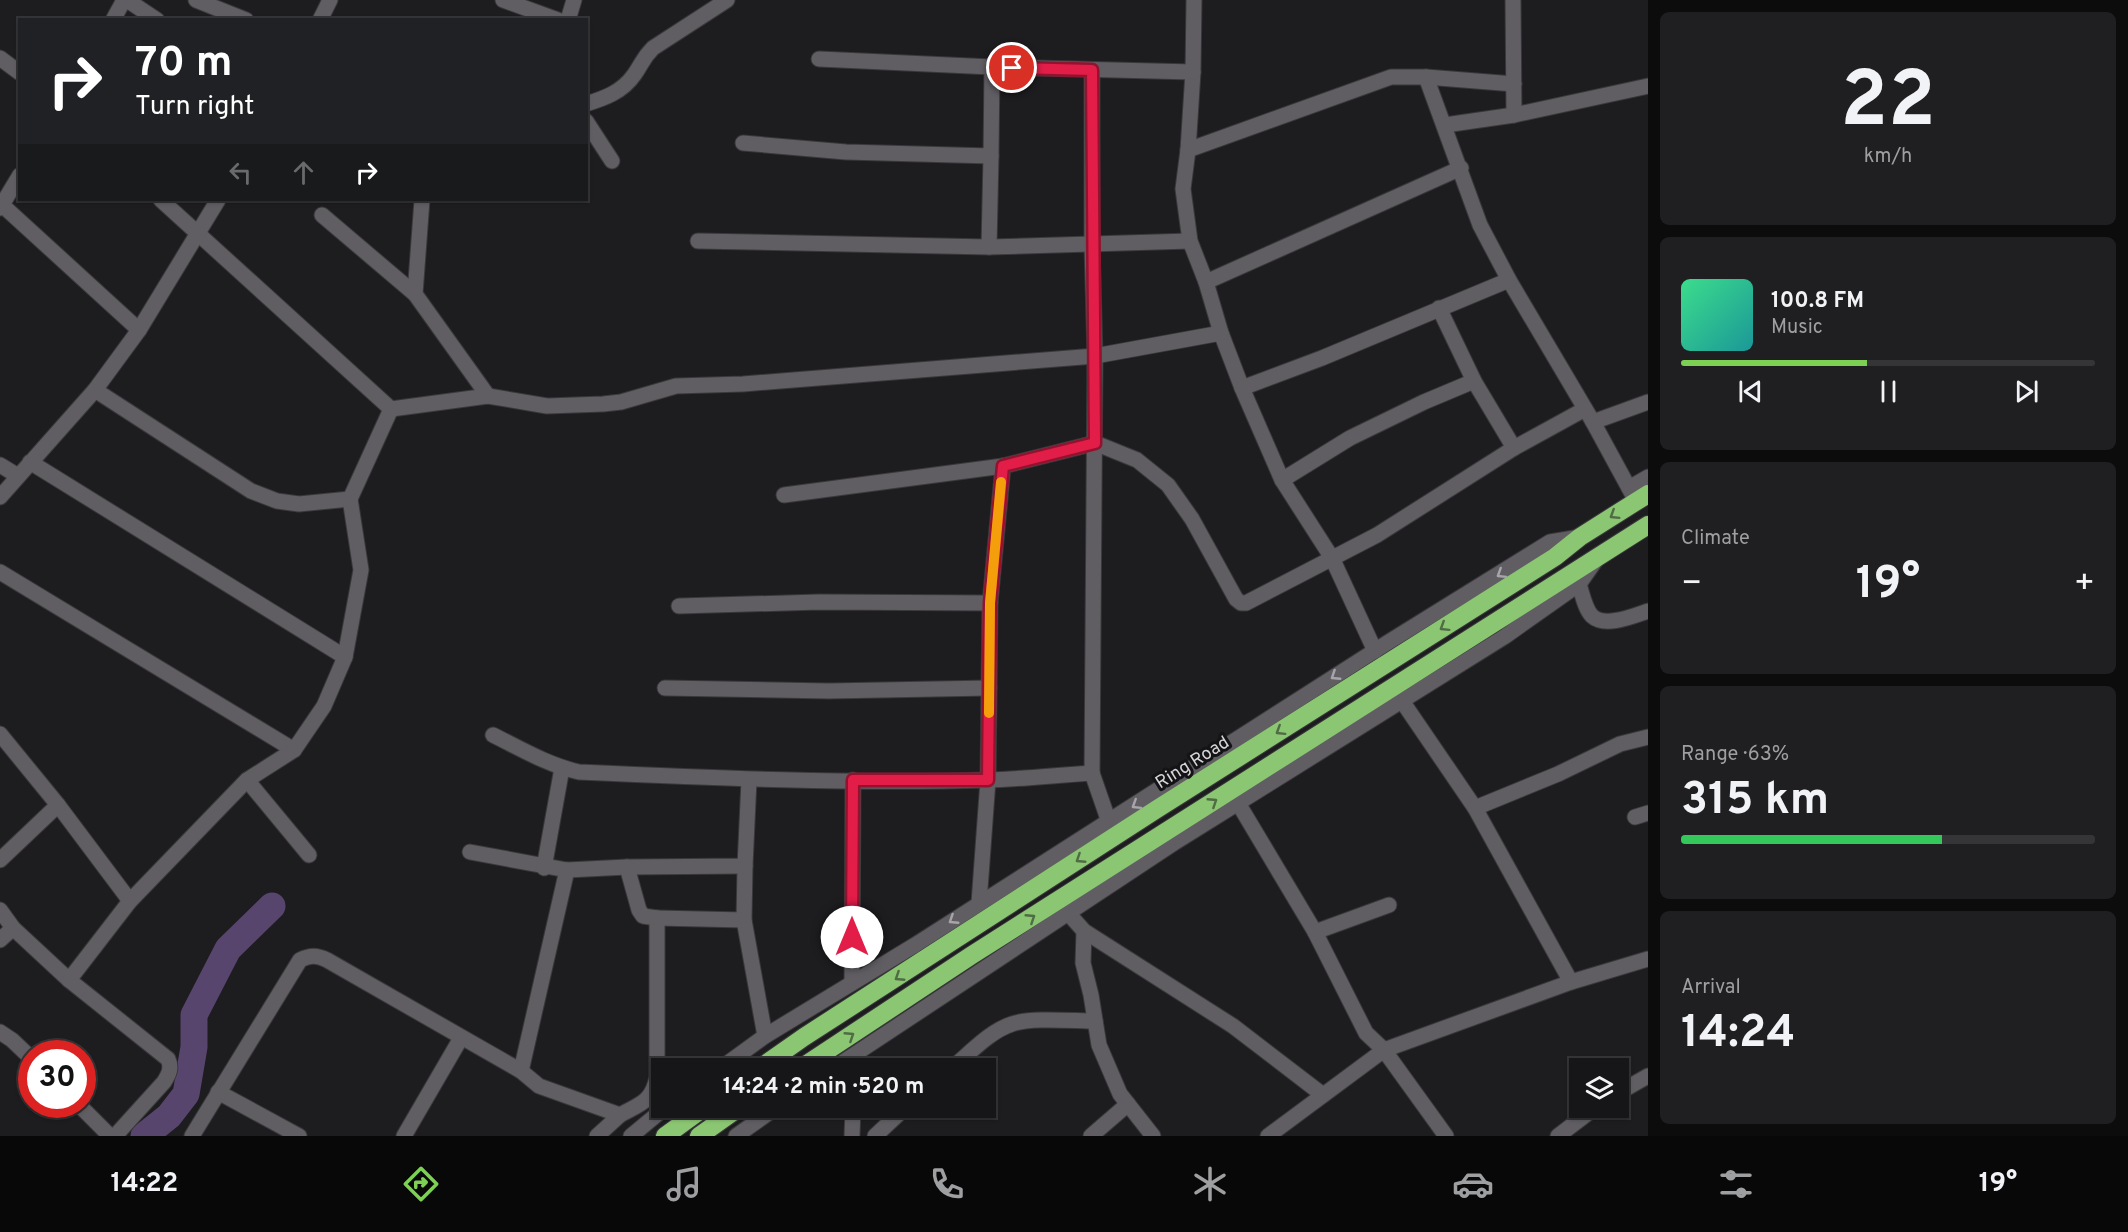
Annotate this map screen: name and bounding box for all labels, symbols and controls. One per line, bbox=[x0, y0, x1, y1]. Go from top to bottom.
text: 70 m bbox=[135, 38, 233, 91]
icon: right bbox=[36, 42, 114, 120]
pin bbox=[986, 42, 1037, 93]
icon: arrive bbox=[995, 51, 1028, 84]
text: 22 bbox=[1840, 55, 1936, 154]
text: Turn right bbox=[135, 90, 254, 124]
text: km/h bbox=[1864, 144, 1912, 170]
icon: left bbox=[224, 156, 257, 189]
icon: ahead bbox=[287, 156, 320, 189]
icon: right bbox=[350, 156, 383, 189]
text: 100.8 FM bbox=[1771, 288, 1864, 315]
text: Music bbox=[1771, 315, 1823, 341]
icon: previous bbox=[1734, 375, 1767, 408]
icon: pause bbox=[1872, 375, 1905, 408]
icon: next bbox=[2010, 375, 2043, 408]
one-way arrow bbox=[1610, 508, 1620, 520]
text: Climate bbox=[1681, 526, 1750, 552]
text: 19° bbox=[1856, 557, 1920, 614]
text: − bbox=[1681, 564, 1702, 606]
text: + bbox=[2074, 564, 2095, 606]
one-way arrow bbox=[1497, 566, 1507, 578]
one-way arrow bbox=[1440, 620, 1450, 632]
one-way arrow bbox=[1331, 669, 1341, 681]
one-way arrow bbox=[1275, 724, 1286, 735]
street label: Ring Road bbox=[1152, 732, 1234, 795]
text: Range · 63% bbox=[1681, 742, 1789, 768]
text: 315 km bbox=[1681, 773, 1829, 830]
one-way arrow bbox=[1132, 797, 1142, 809]
one-way arrow bbox=[1207, 797, 1217, 809]
one-way arrow bbox=[1076, 852, 1087, 863]
position arrow bbox=[820, 905, 884, 969]
one-way arrow bbox=[949, 913, 960, 924]
one-way arrow bbox=[1024, 914, 1035, 925]
one-way arrow bbox=[895, 970, 906, 981]
text: Arrival bbox=[1681, 975, 1741, 1001]
text: 14:24 bbox=[1681, 1006, 1795, 1063]
one-way arrow bbox=[844, 1032, 854, 1044]
speed limit sign: 30 bbox=[18, 1040, 96, 1118]
map controls bbox=[1569, 1058, 1629, 1118]
button: layers bbox=[1569, 1058, 1629, 1118]
text: 14:24 · 2 min · 520 m bbox=[723, 1074, 924, 1101]
icon: directions bbox=[400, 1163, 442, 1205]
icon: music bbox=[663, 1163, 705, 1205]
icon: phone bbox=[926, 1163, 968, 1205]
icon: climate bbox=[1189, 1163, 1231, 1205]
icon: car bbox=[1452, 1163, 1494, 1205]
icon: filters bbox=[1715, 1163, 1757, 1205]
text: 14:22 bbox=[111, 1167, 178, 1201]
text: 19° bbox=[1979, 1167, 2017, 1201]

